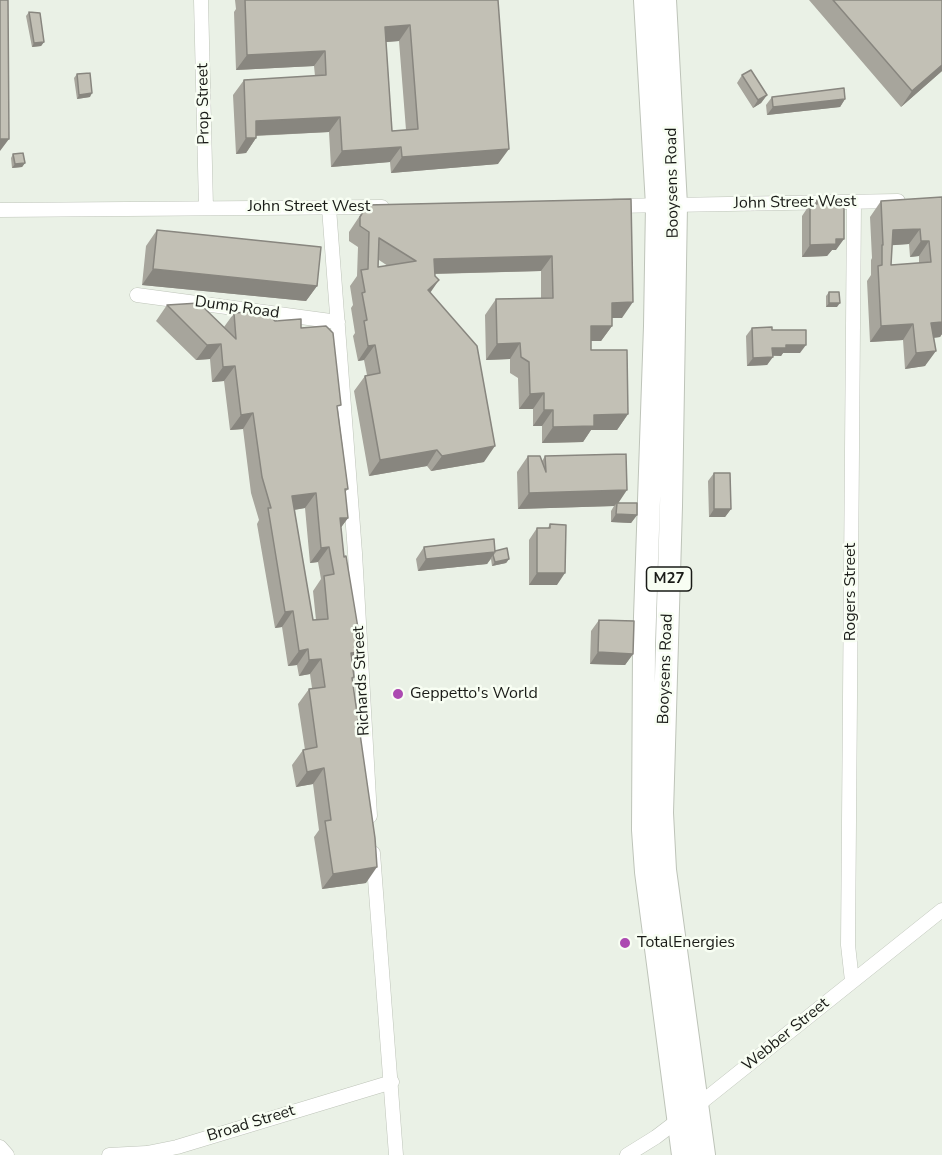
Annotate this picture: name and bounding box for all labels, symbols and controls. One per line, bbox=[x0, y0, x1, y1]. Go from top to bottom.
street label: Prop Street bbox=[194, 63, 214, 145]
street label: Booysens Road bbox=[662, 127, 684, 239]
street label: John Street West bbox=[734, 192, 856, 214]
street label: John Street West bbox=[248, 197, 370, 217]
street label: Dump Road bbox=[193, 293, 281, 323]
street label: Rogers Street bbox=[841, 543, 861, 641]
road number: M27 bbox=[646, 567, 692, 591]
street label: Booysens Road bbox=[654, 613, 678, 725]
street label: Richards Street bbox=[350, 626, 374, 736]
place label: Geppetto's World bbox=[410, 684, 538, 704]
marker: Geppetto's World bbox=[391, 687, 405, 701]
place label: TotalEnergies bbox=[637, 933, 735, 953]
marker: TotalEnergies bbox=[618, 936, 632, 950]
street label: Webber Street bbox=[739, 994, 833, 1076]
street label: Broad Street bbox=[205, 1102, 297, 1146]

